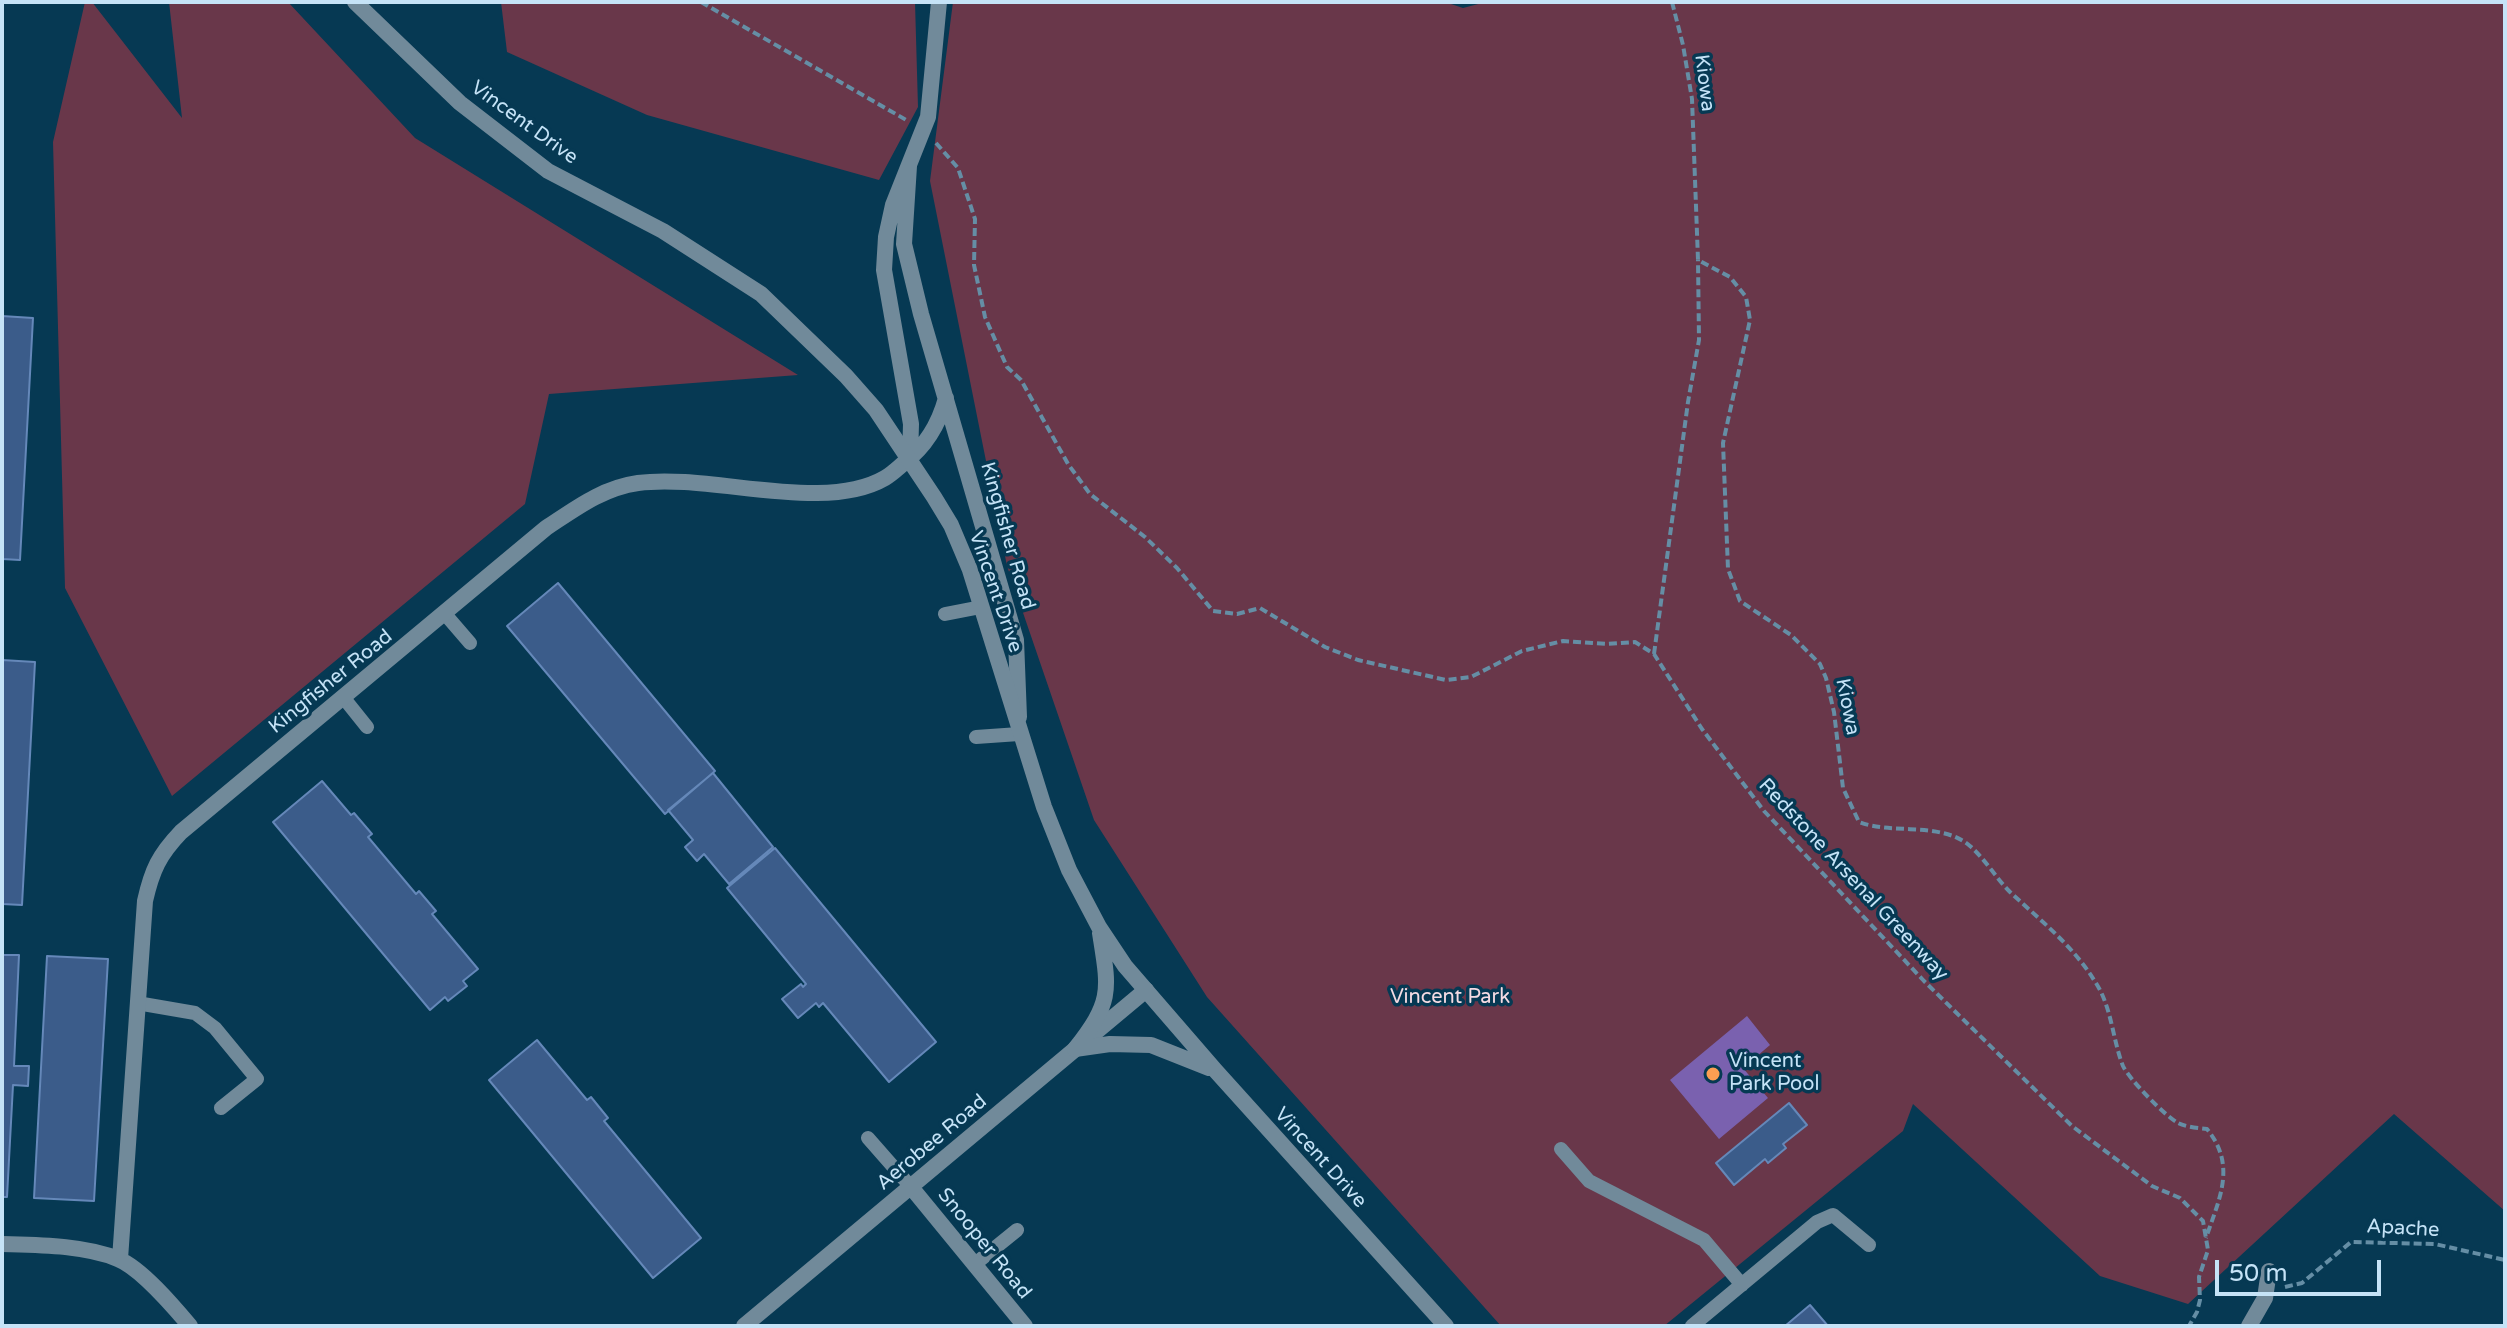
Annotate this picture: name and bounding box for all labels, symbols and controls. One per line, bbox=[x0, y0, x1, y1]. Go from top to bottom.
street label: Kiowa bbox=[1689, 53, 1719, 113]
street label: Vincent Drive bbox=[466, 76, 582, 170]
street label: Kingfisher Road bbox=[974, 460, 1040, 612]
street label: Vincent Drive bbox=[963, 528, 1027, 656]
street label: Kingfisher Road bbox=[264, 625, 398, 739]
street label: Kiowa bbox=[1830, 677, 1864, 737]
street label: Redstone Arsenal Greenway bbox=[1753, 774, 1953, 986]
park label: Vincent Park bbox=[1390, 986, 1510, 1010]
place label: Vincent Park Pool bbox=[1729, 1050, 1819, 1097]
marker: Vincent Park Pool bbox=[1704, 1065, 1722, 1083]
street label: Aerobee Road bbox=[872, 1090, 992, 1196]
street label: Vincent Drive bbox=[1269, 1103, 1371, 1213]
street label: Snooper Road bbox=[932, 1184, 1036, 1304]
street label: Apache bbox=[2366, 1215, 2440, 1243]
scale bar bbox=[2219, 1244, 2385, 1294]
text: 50 m bbox=[2229, 1259, 2287, 1288]

